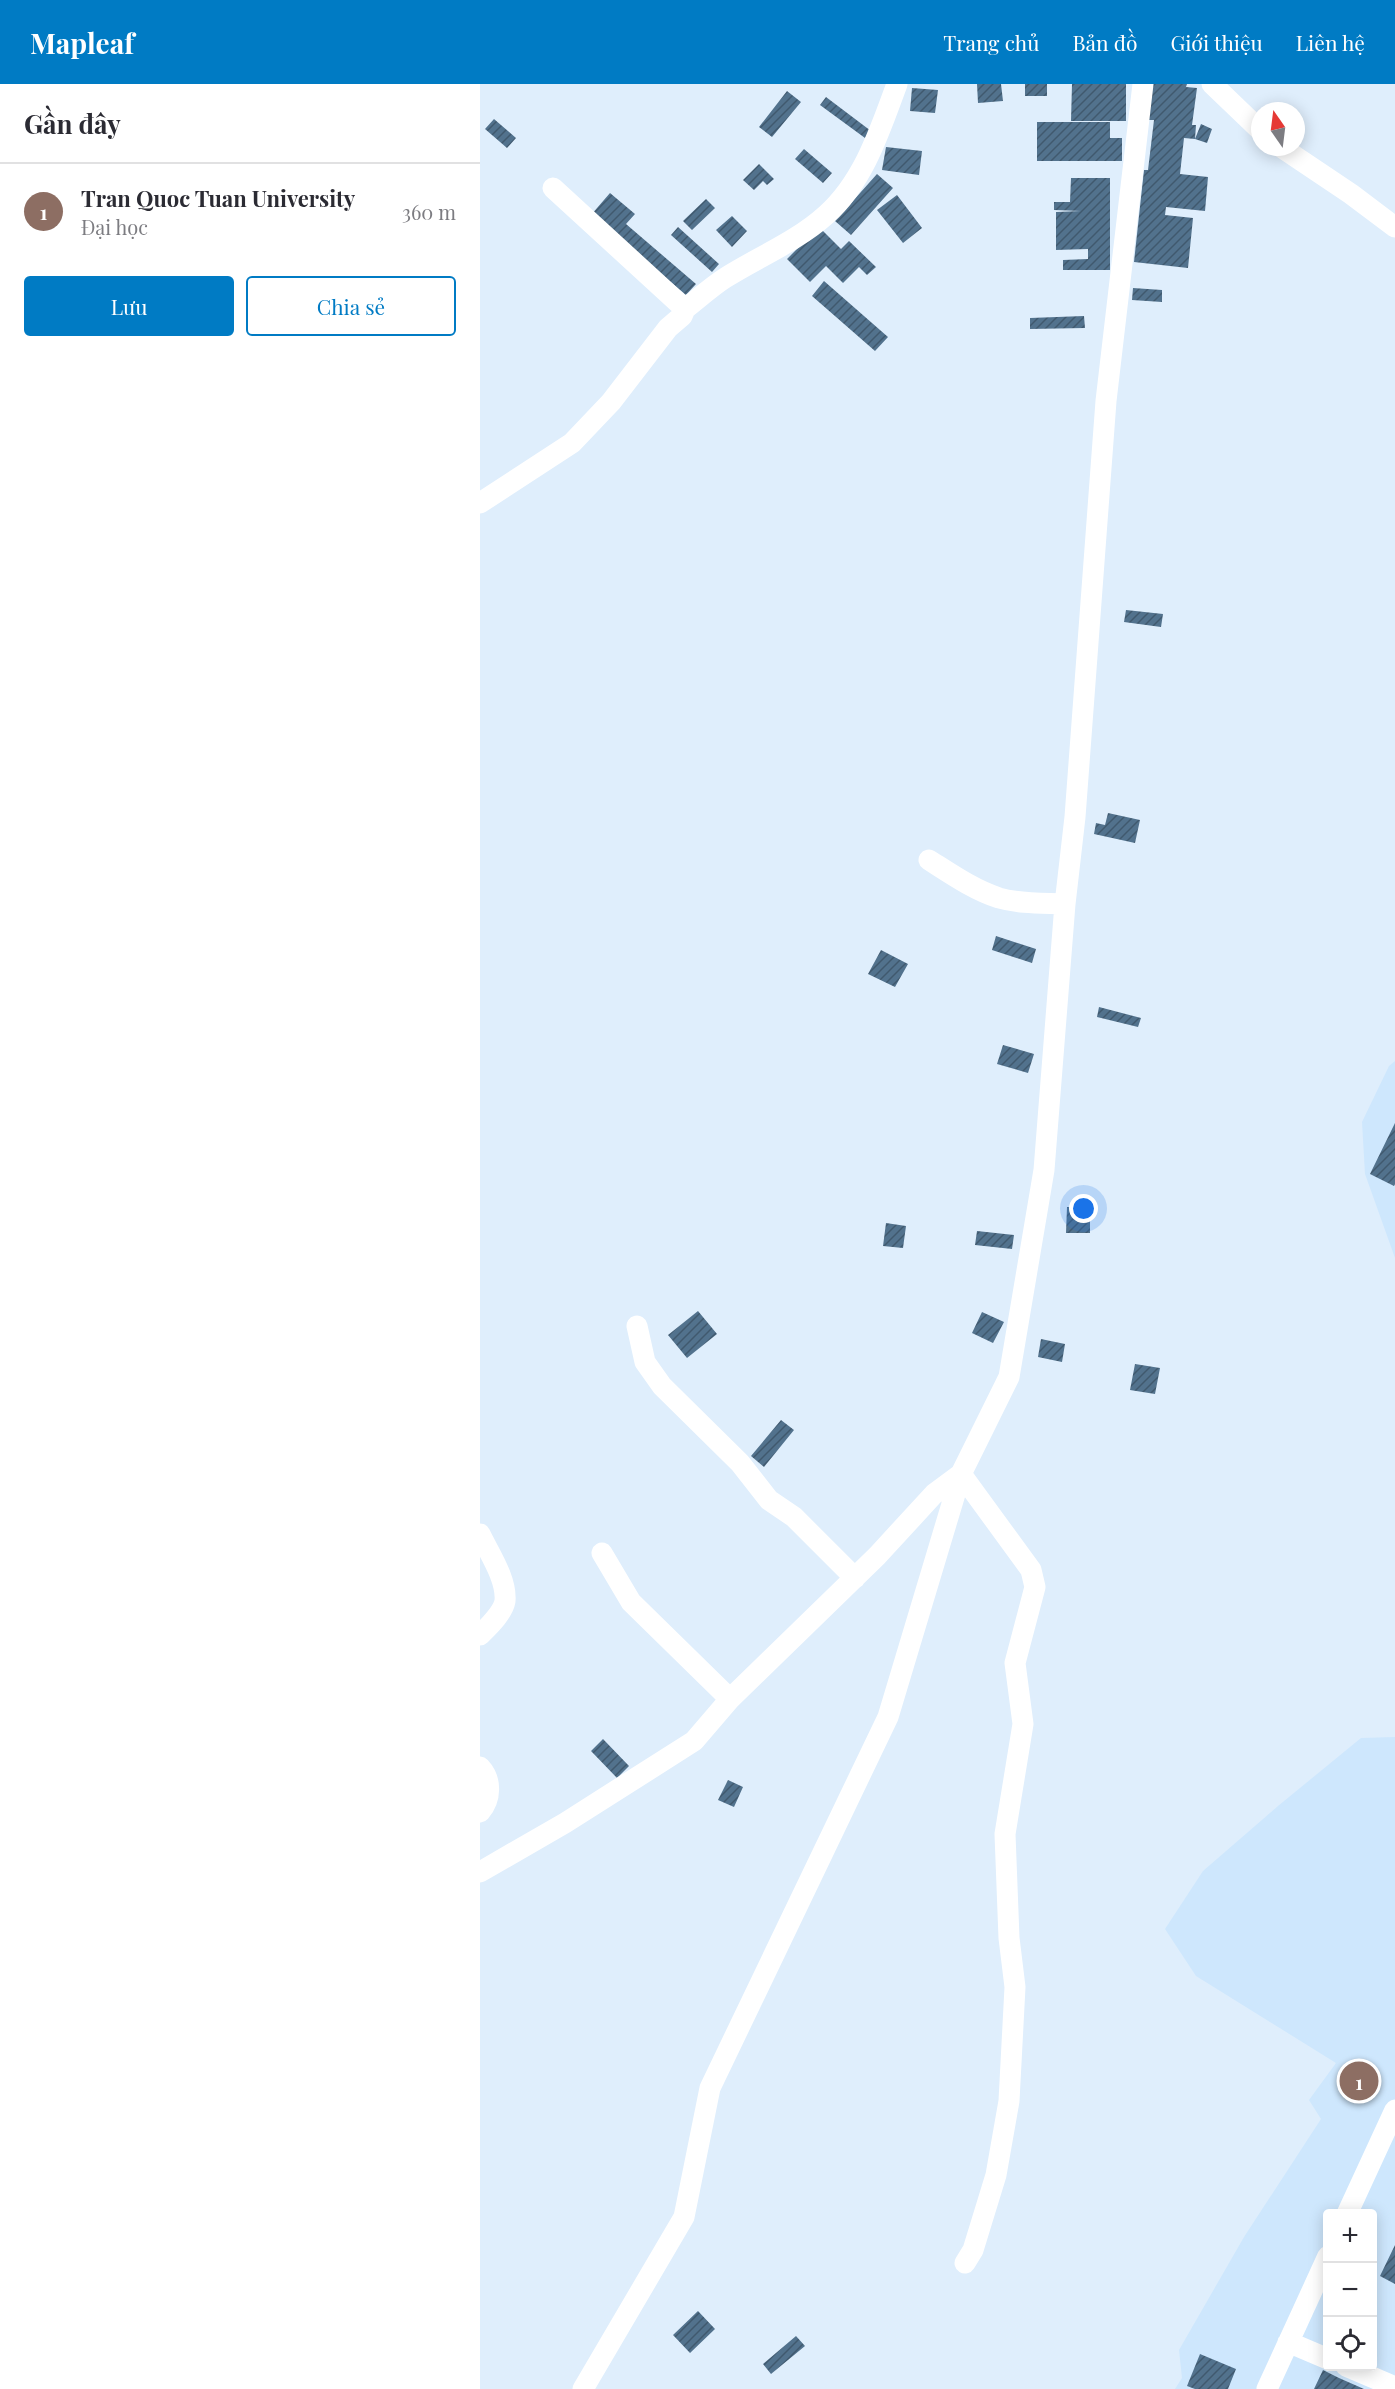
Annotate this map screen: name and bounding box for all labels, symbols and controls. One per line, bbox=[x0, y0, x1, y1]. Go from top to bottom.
text: Mapleaf bbox=[30, 24, 134, 61]
text: Trang chủ bbox=[943, 28, 1039, 56]
text: Bản đồ bbox=[1072, 28, 1137, 56]
text: Giới thiệu bbox=[1170, 28, 1263, 56]
text: Liên hệ bbox=[1296, 28, 1365, 56]
north arrow bbox=[1251, 102, 1305, 156]
text: Gần đây bbox=[24, 106, 121, 141]
text: Tran Quoc Tuan University bbox=[81, 183, 355, 213]
text: 1 bbox=[40, 198, 47, 225]
text: 360 m bbox=[402, 198, 456, 225]
text: Đại học bbox=[81, 213, 148, 240]
button: Lưu bbox=[24, 276, 234, 336]
button: Chia sẻ bbox=[246, 276, 456, 336]
your location bbox=[1069, 1194, 1098, 1223]
pin: 1 bbox=[1340, 2058, 1378, 2104]
map controls bbox=[1323, 2209, 1377, 2371]
button: + bbox=[1323, 2209, 1377, 2263]
button: − bbox=[1323, 2263, 1377, 2317]
button: locate bbox=[1323, 2317, 1377, 2371]

